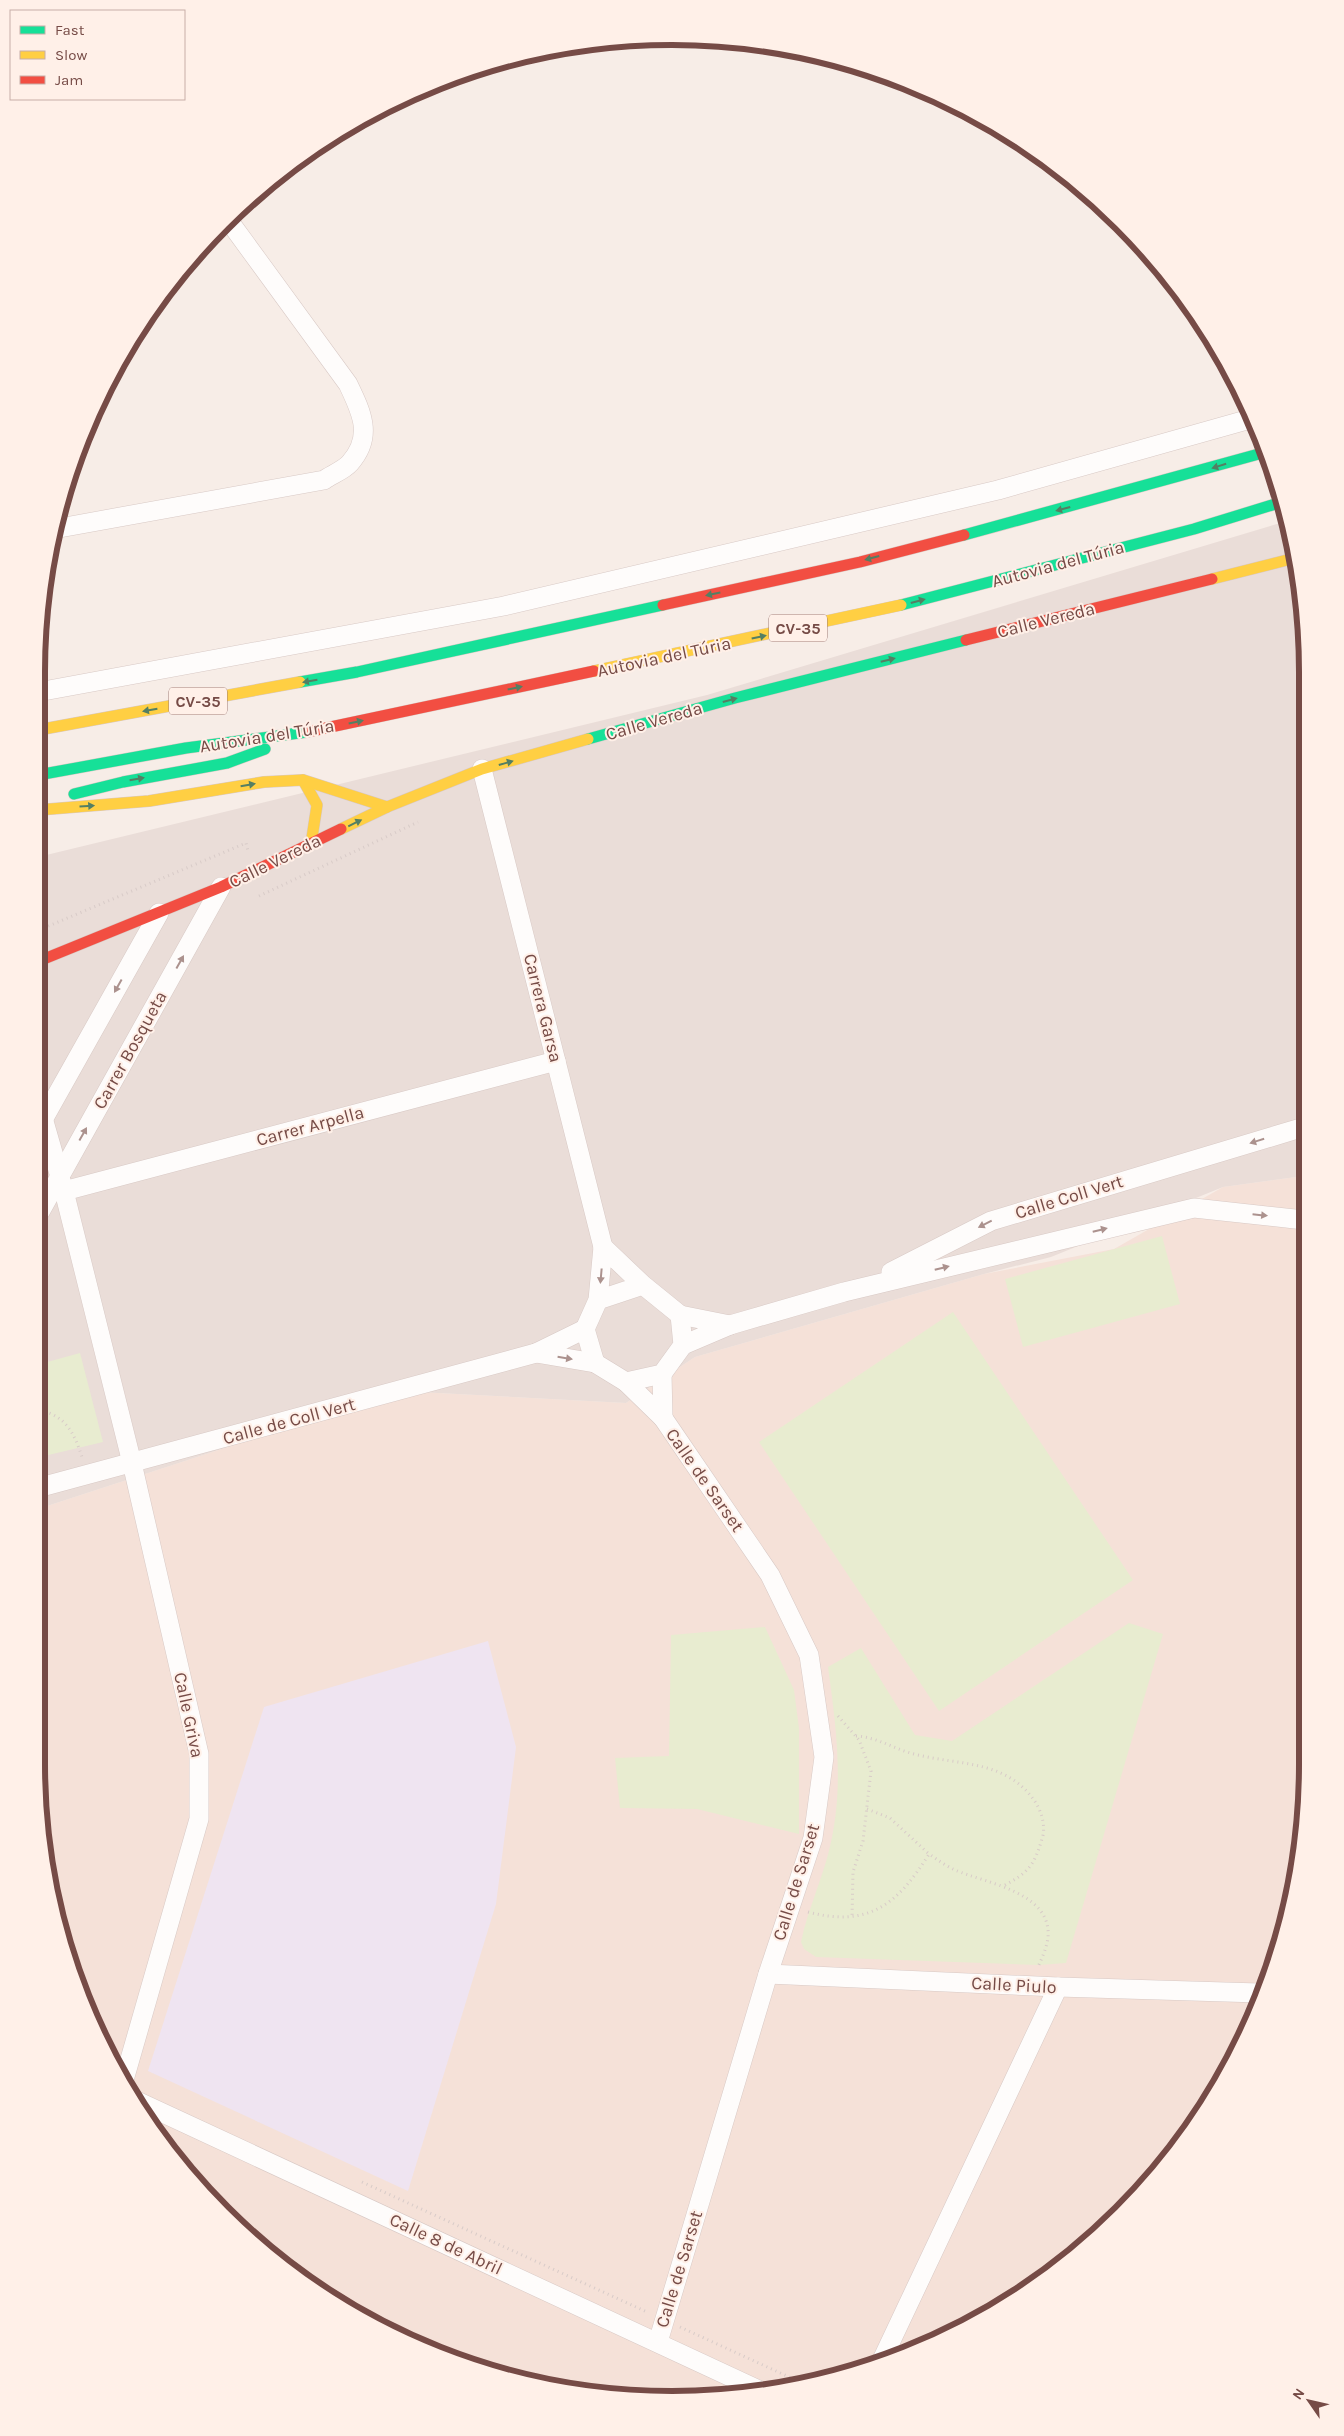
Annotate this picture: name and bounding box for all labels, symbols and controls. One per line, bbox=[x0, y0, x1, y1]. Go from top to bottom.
legend bbox=[10, 10, 185, 100]
text: Fast bbox=[55, 21, 85, 39]
text: Slow bbox=[55, 46, 87, 64]
text: Jam bbox=[55, 71, 83, 89]
one-way arrow bbox=[1212, 462, 1227, 470]
one-way arrow bbox=[1055, 505, 1070, 513]
street label: Autovia del Túria bbox=[989, 536, 1127, 592]
one-way arrow bbox=[864, 555, 879, 563]
one-way arrow bbox=[706, 590, 721, 598]
one-way arrow bbox=[910, 597, 925, 605]
street label: Calle Vereda bbox=[995, 597, 1097, 643]
road number: CV-35 bbox=[769, 614, 827, 641]
street label: Autovia del Túria bbox=[595, 632, 733, 682]
one-way arrow bbox=[752, 632, 768, 640]
one-way arrow bbox=[880, 656, 895, 664]
one-way arrow bbox=[301, 678, 317, 686]
one-way arrow bbox=[507, 684, 522, 692]
road number: CV-35 bbox=[169, 688, 227, 714]
one-way arrow bbox=[723, 695, 738, 703]
street label: Calle Vereda bbox=[603, 697, 705, 745]
one-way arrow bbox=[141, 707, 157, 715]
street label: Autovia del Túria bbox=[198, 714, 336, 758]
one-way arrow bbox=[348, 717, 364, 725]
one-way arrow bbox=[499, 758, 514, 766]
one-way arrow bbox=[129, 775, 145, 783]
one-way arrow bbox=[240, 780, 256, 788]
one-way arrow bbox=[79, 802, 95, 810]
one-way arrow bbox=[348, 818, 362, 826]
street label: Calle Vereda bbox=[225, 829, 325, 893]
street label: Carrera Garsa bbox=[519, 951, 567, 1065]
one-way arrow bbox=[175, 955, 184, 968]
one-way arrow bbox=[114, 978, 122, 993]
street label: Carrer Bosqueta bbox=[88, 987, 172, 1113]
street label: Carrer Arpella bbox=[254, 1101, 366, 1151]
one-way arrow bbox=[79, 1127, 88, 1141]
one-way arrow bbox=[1250, 1137, 1265, 1145]
street label: Calle Coll Vert bbox=[1012, 1170, 1126, 1224]
one-way arrow bbox=[1252, 1211, 1268, 1219]
one-way arrow bbox=[978, 1220, 992, 1228]
one-way arrow bbox=[1093, 1226, 1108, 1234]
one-way arrow bbox=[935, 1264, 950, 1272]
one-way arrow bbox=[597, 1269, 605, 1285]
one-way arrow bbox=[557, 1354, 573, 1362]
street label: Calle de Coll Vert bbox=[220, 1393, 358, 1449]
street label: Calle de Sarset bbox=[661, 1424, 749, 1536]
street label: Calle Griva bbox=[169, 1670, 209, 1760]
street label: Calle de Sarset bbox=[768, 1820, 824, 1943]
street label: Calle Piulo bbox=[971, 1972, 1057, 1998]
street label: Calle de Sarset bbox=[651, 2207, 707, 2330]
street label: Calle 8 de Abril bbox=[386, 2208, 506, 2280]
north arrow bbox=[1284, 2376, 1334, 2426]
text: N bbox=[1289, 2385, 1308, 2403]

